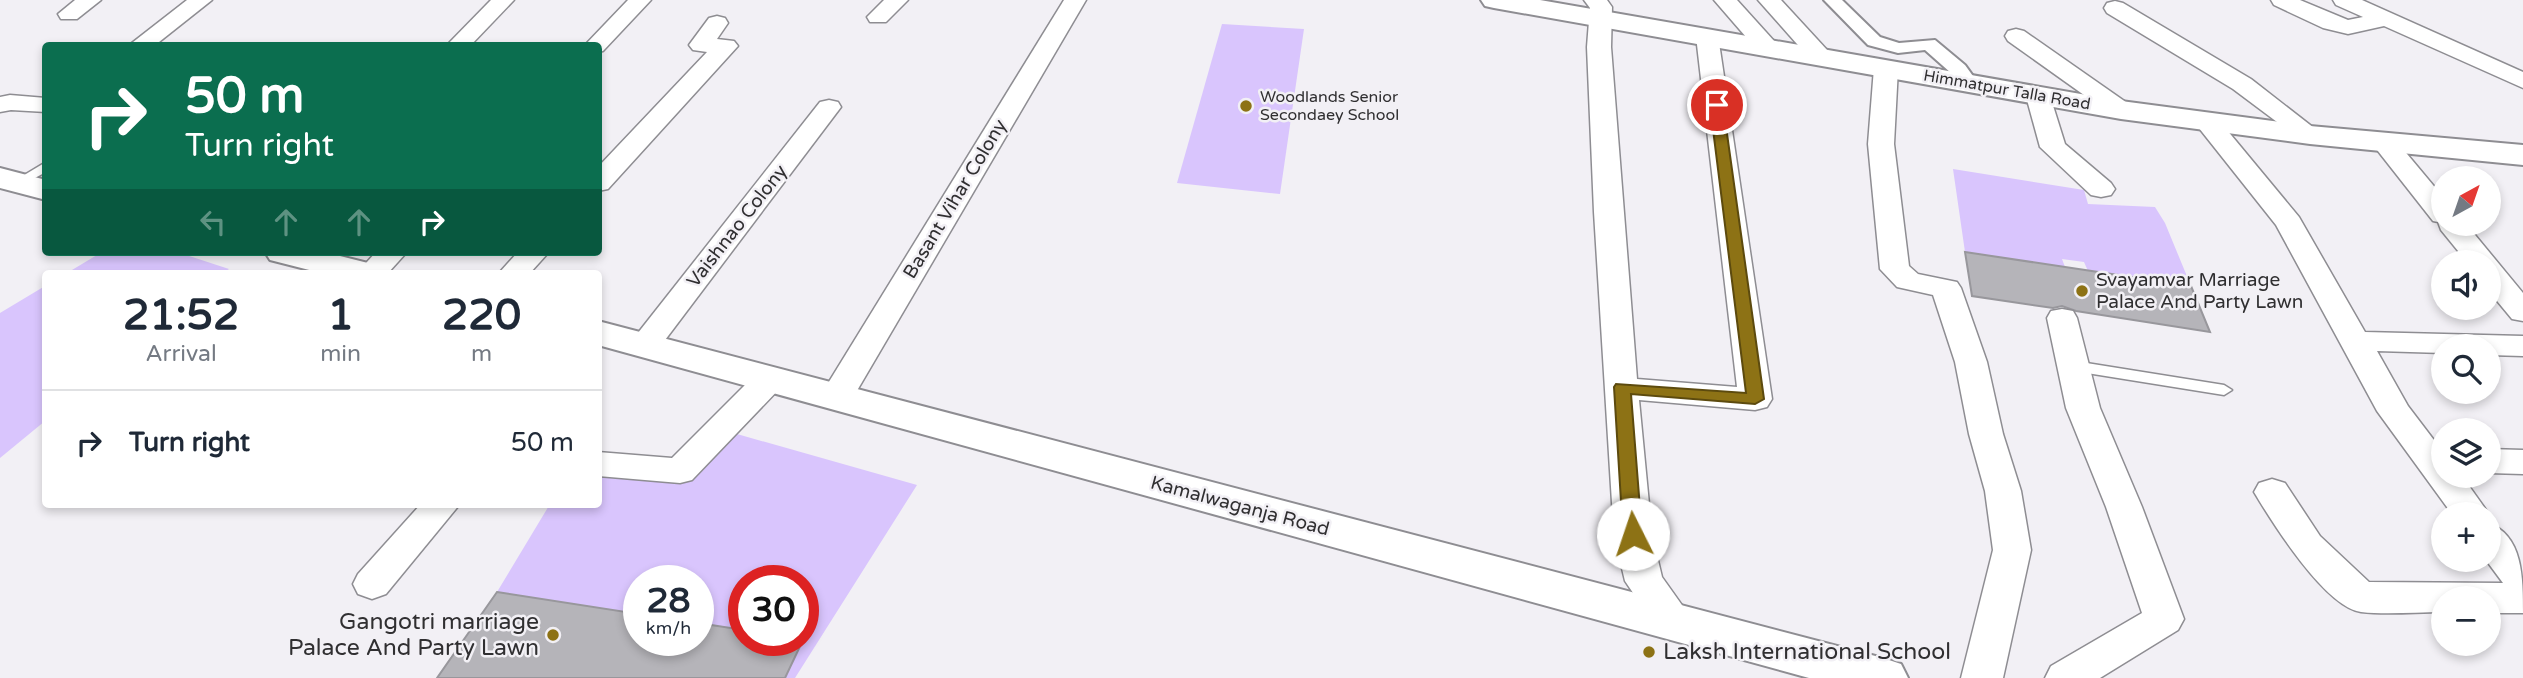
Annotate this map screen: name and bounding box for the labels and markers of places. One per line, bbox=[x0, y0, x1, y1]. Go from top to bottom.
pin bbox=[1687, 75, 1747, 135]
place label: Woodlands Senior Secondaey School bbox=[1260, 87, 1399, 125]
marker: Woodlands Senior Secondaey School bbox=[1238, 98, 1254, 114]
place label: Svayamvar Marriage Palace And Party Lawn bbox=[2096, 269, 2303, 313]
marker: Svayamvar Marriage Palace And Party Lawn bbox=[2074, 283, 2090, 299]
place label: Gangotri marriage Palace And Party Lawn bbox=[288, 608, 539, 662]
marker: Gangotri marriage Palace And Party Lawn bbox=[545, 627, 561, 643]
place label: Laksh International School bbox=[1663, 638, 1951, 666]
marker: Laksh International School bbox=[1641, 644, 1657, 660]

